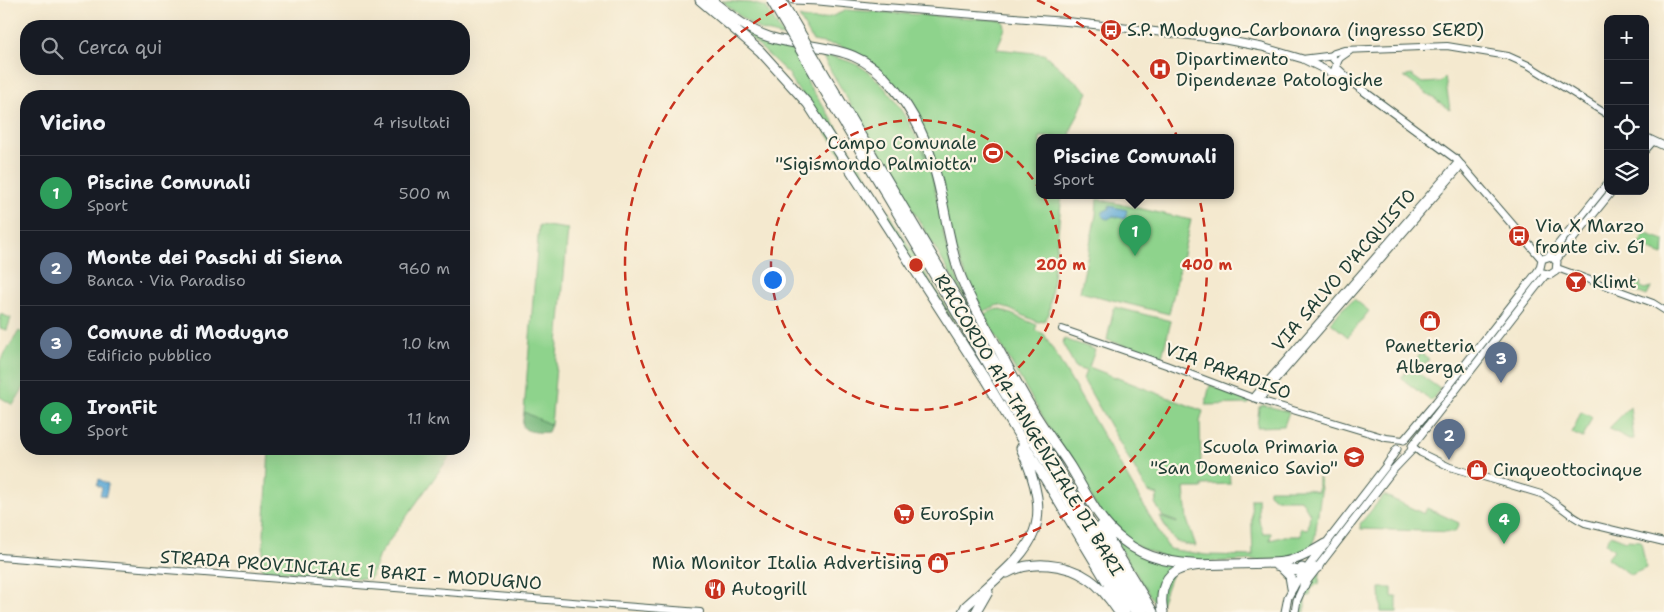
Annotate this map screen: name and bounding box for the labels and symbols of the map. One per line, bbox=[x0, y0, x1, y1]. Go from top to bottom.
bus stop icon: S.P. Modugno-Carbonara (ingresso SERD) bbox=[1099, 18, 1123, 42]
place label: S.P. Modugno-Carbonara (ingresso SERD) bbox=[1127, 18, 1484, 42]
place label: Dipartimento Dipendenze Patologiche bbox=[1176, 47, 1383, 92]
hospital icon: Dipartimento Dipendenze Patologiche bbox=[1148, 57, 1172, 81]
place label: Campo Comunale "Sigismondo Palmiotta" bbox=[775, 131, 977, 176]
sports icon: Campo Comunale "Sigismondo Palmiotta" bbox=[981, 141, 1005, 165]
street label: VIA SALVO D'ACQUISTO bbox=[1267, 184, 1421, 356]
place label: Via X Marzo fronte civ. 61 bbox=[1535, 214, 1645, 259]
pin: 1 bbox=[1119, 215, 1151, 256]
bus stop icon: Via X Marzo fronte civ. 61 bbox=[1507, 224, 1531, 248]
text: 200 m bbox=[1036, 255, 1086, 275]
text: 400 m bbox=[1182, 255, 1232, 275]
centre of rings bbox=[907, 256, 925, 274]
your location bbox=[760, 267, 786, 293]
street label: RACCORDO A14-TANGENZIALE DI BARI bbox=[929, 270, 1129, 581]
bar icon: Klimt bbox=[1564, 270, 1588, 294]
place label: Klimt bbox=[1592, 270, 1637, 294]
shop icon: Panetteria Alberga bbox=[1418, 309, 1442, 333]
place label: Panetteria Alberga bbox=[1385, 334, 1475, 379]
street label: VIA PARADISO bbox=[1162, 337, 1294, 405]
pin: 3 bbox=[1485, 342, 1517, 383]
pin: 2 bbox=[1433, 419, 1465, 460]
place label: Scuola Primaria "San Domenico Savio" bbox=[1150, 435, 1338, 480]
school or university icon: Scuola Primaria "San Domenico Savio" bbox=[1342, 445, 1366, 469]
shop icon: Cinqueottocinque bbox=[1465, 458, 1489, 482]
place label: Cinqueottocinque bbox=[1493, 458, 1642, 482]
supermarket icon: EuroSpin bbox=[892, 502, 916, 526]
place label: EuroSpin bbox=[920, 502, 994, 526]
pin: 4 bbox=[1488, 503, 1520, 544]
street label: STRADA PROVINCIALE 1 BARI - MODUGNO bbox=[159, 545, 543, 595]
place label: Mia Monitor Italia Advertising bbox=[652, 551, 922, 575]
shop icon: Mia Monitor Italia Advertising bbox=[926, 551, 950, 575]
restaurant icon: Autogrill bbox=[703, 577, 727, 601]
place label: Autogrill bbox=[731, 577, 807, 601]

